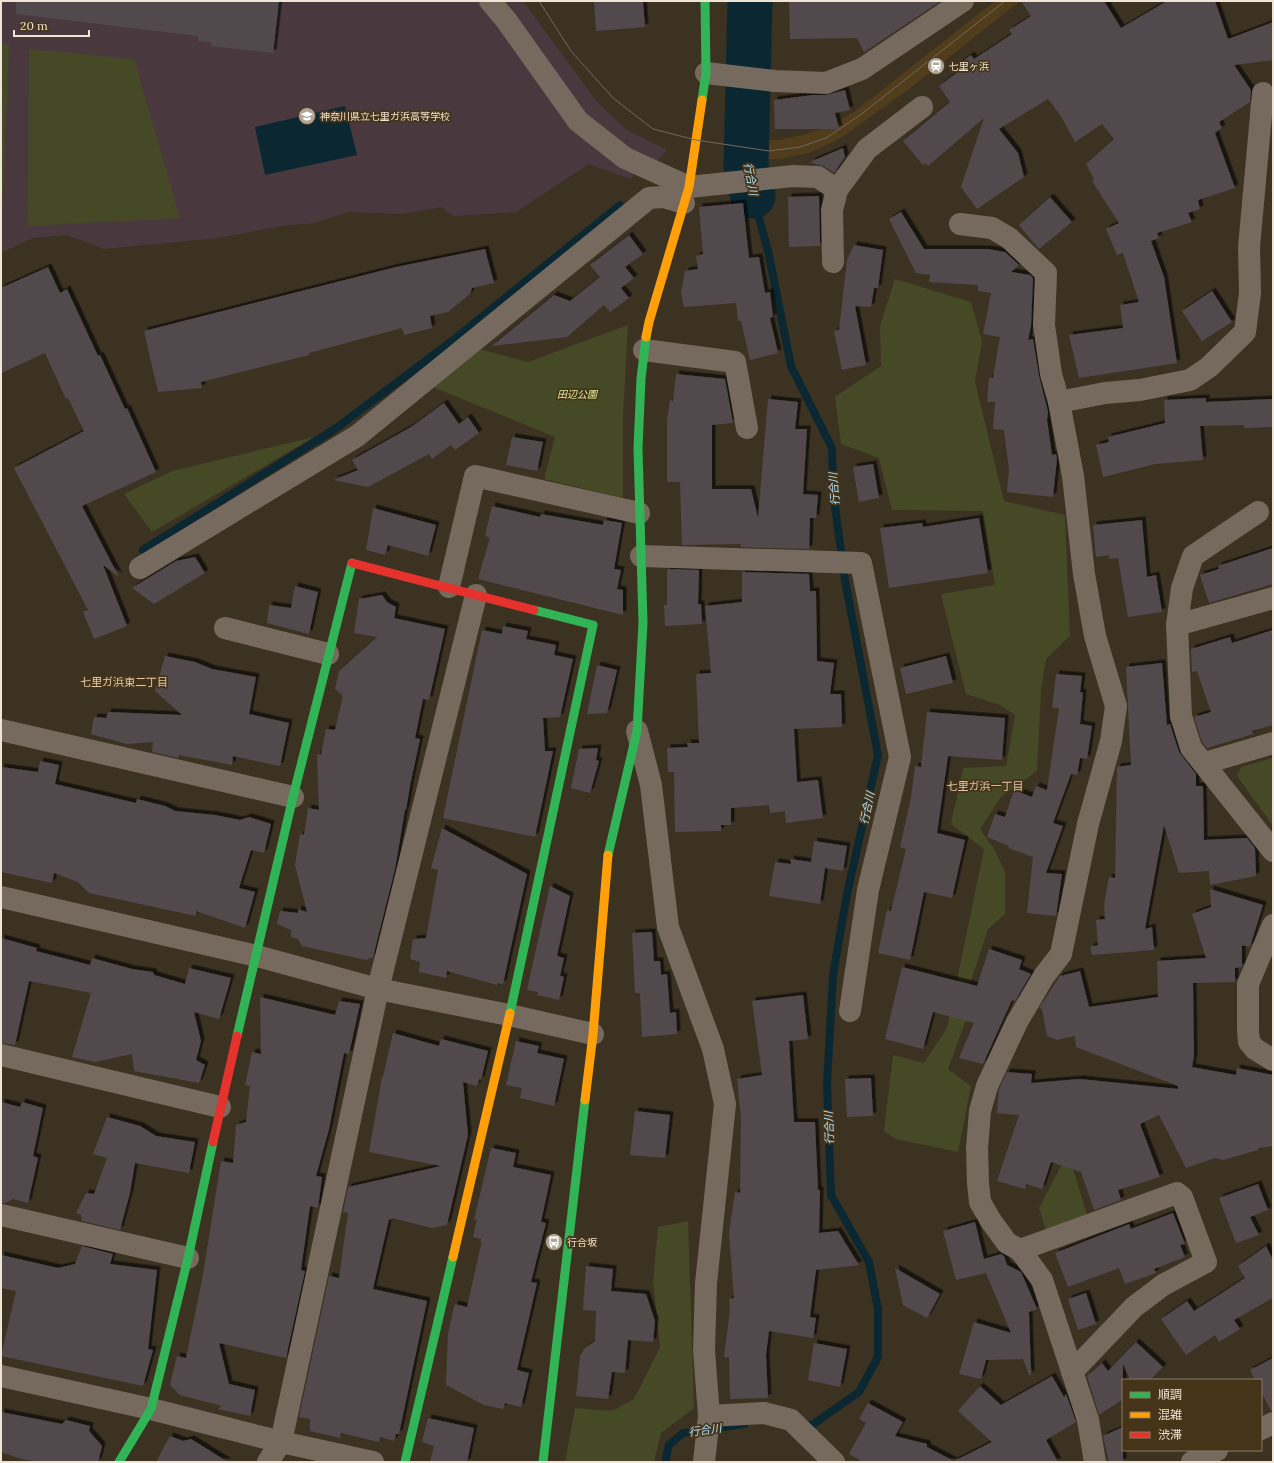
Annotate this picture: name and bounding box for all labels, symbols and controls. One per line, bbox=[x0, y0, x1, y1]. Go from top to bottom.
scale bar bbox=[14, 12, 89, 38]
text: 20 m bbox=[20, 18, 48, 33]
station icon: 七里ヶ浜 bbox=[926, 56, 946, 76]
place label: 七里ヶ浜 bbox=[949, 60, 989, 73]
school or university icon: 神奈川県立七里ガ浜高等学校 bbox=[297, 106, 317, 126]
place label: 神奈川県立七里ガ浜高等学校 bbox=[320, 110, 450, 123]
water label: 行合川 bbox=[741, 161, 761, 198]
park label: 田辺公園 bbox=[557, 388, 599, 401]
water label: 行合川 bbox=[826, 471, 842, 506]
district label: 七里ガ浜東二丁目 bbox=[80, 675, 168, 689]
district label: 七里ガ浜一丁目 bbox=[947, 779, 1024, 793]
water label: 行合川 bbox=[857, 789, 877, 826]
water label: 行合川 bbox=[821, 1110, 837, 1145]
bus stop icon: 行合坂 bbox=[544, 1232, 564, 1252]
place label: 行合坂 bbox=[567, 1236, 597, 1249]
legend bbox=[1122, 1379, 1262, 1451]
text: 順調 bbox=[1158, 1387, 1182, 1402]
text: 混雑 bbox=[1158, 1407, 1182, 1422]
water label: 行合川 bbox=[688, 1421, 723, 1439]
text: 渋滞 bbox=[1158, 1427, 1182, 1442]

